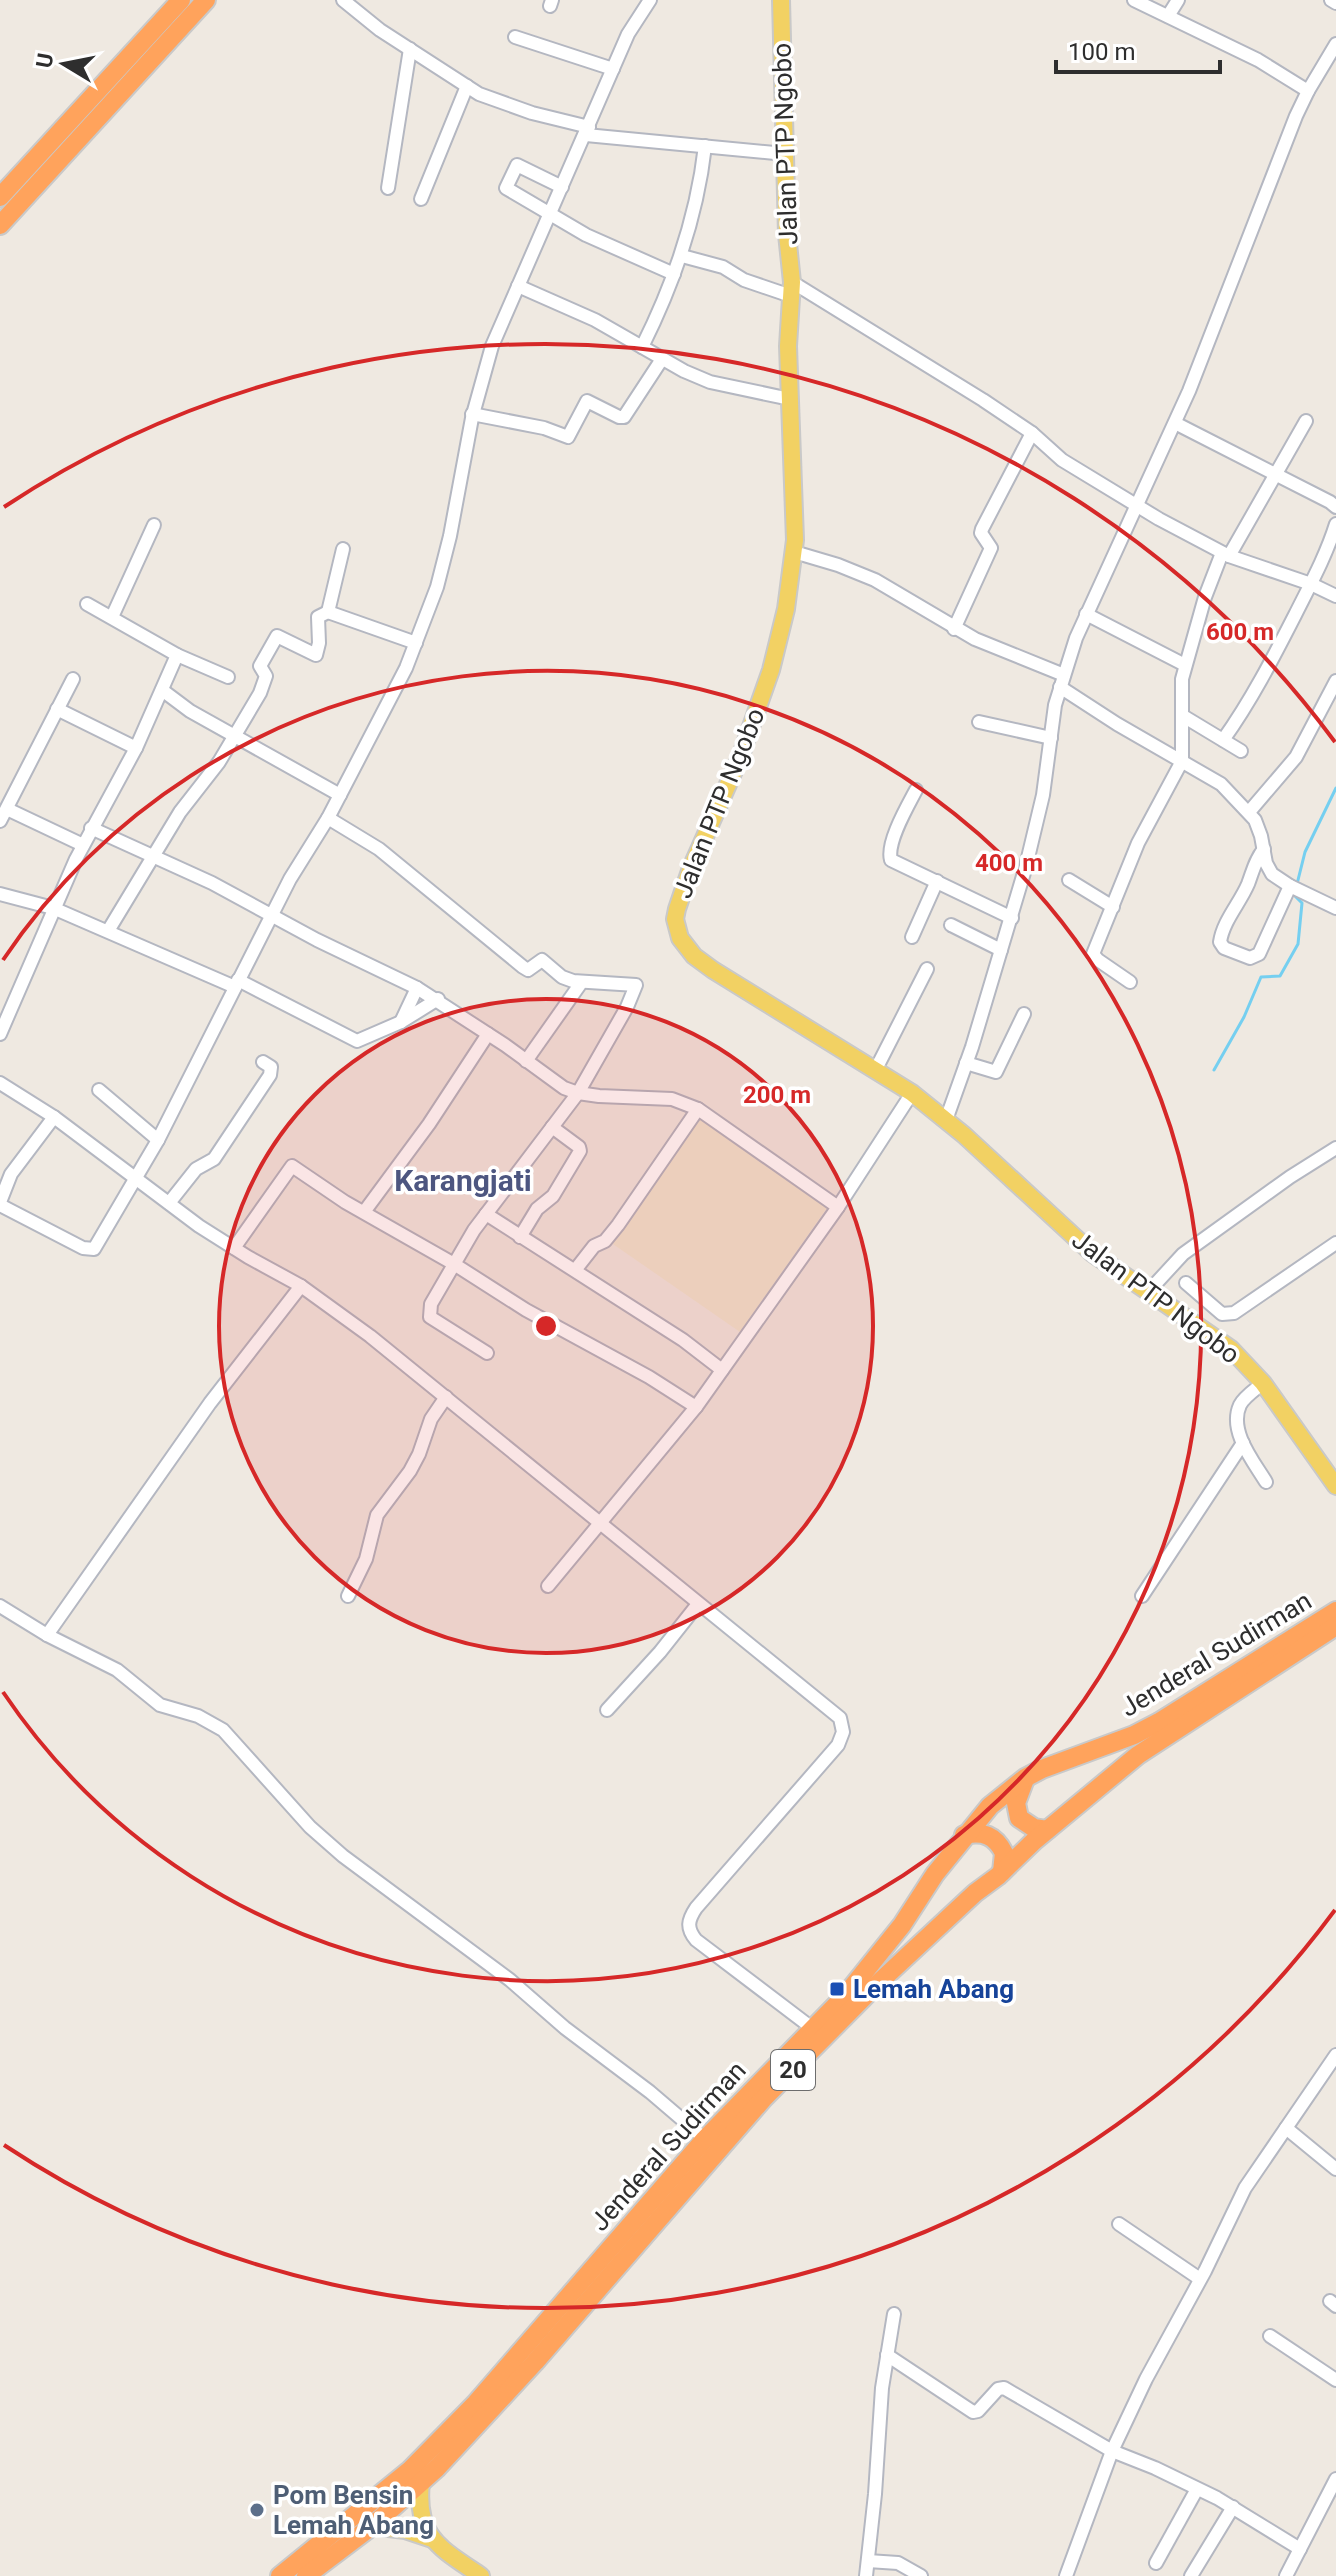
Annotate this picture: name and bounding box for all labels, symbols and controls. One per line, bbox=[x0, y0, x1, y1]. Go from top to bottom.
north arrow bbox=[24, 24, 104, 104]
scale bar bbox=[1056, 24, 1220, 74]
text: 100 m bbox=[1068, 38, 1135, 66]
street label: Jalan PTP Ngobo bbox=[766, 43, 804, 245]
text: U bbox=[31, 51, 58, 70]
text: 600 m bbox=[1206, 618, 1274, 646]
street label: Jalan PTP Ngobo bbox=[667, 704, 771, 902]
text: 400 m bbox=[975, 849, 1043, 877]
text: 200 m bbox=[743, 1081, 811, 1109]
district label: Karangjati bbox=[394, 1163, 532, 1198]
street label: Jalan PTP Ngobo bbox=[1066, 1224, 1246, 1370]
centre of rings bbox=[532, 1312, 560, 1340]
street label: Jenderal Sudirman bbox=[1115, 1585, 1317, 1723]
place label: Lemah Abang bbox=[853, 1974, 1014, 2004]
marker: Lemah Abang bbox=[828, 1980, 846, 1998]
road number: 20 bbox=[771, 2050, 815, 2090]
street label: Jenderal Sudirman bbox=[584, 2055, 752, 2237]
place label: Pom Bensin Lemah Abang bbox=[273, 2480, 434, 2540]
marker: Pom Bensin Lemah Abang bbox=[248, 2501, 266, 2519]

